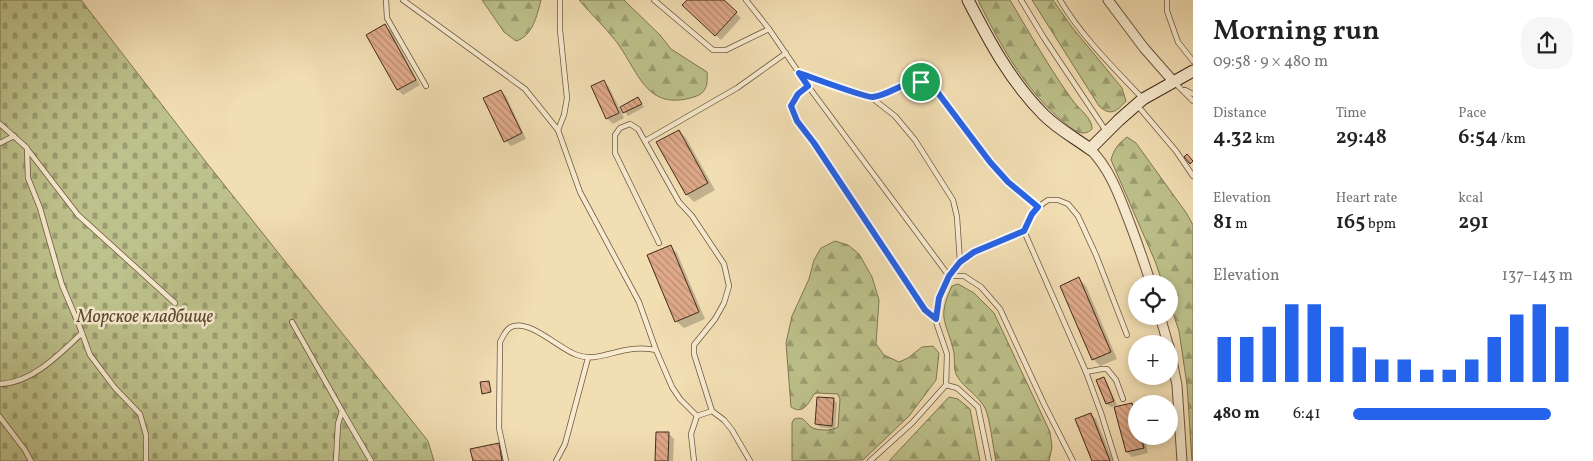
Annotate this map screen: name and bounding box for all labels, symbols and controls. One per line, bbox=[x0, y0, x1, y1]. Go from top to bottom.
text: Morning run bbox=[1213, 12, 1380, 51]
button: share bbox=[1521, 17, 1573, 69]
text: 09:58 · 9 × 480 m bbox=[1213, 51, 1328, 73]
pin bbox=[900, 61, 942, 103]
icon: arrive bbox=[907, 68, 935, 96]
text: Distance bbox=[1213, 104, 1267, 123]
text: Time bbox=[1336, 104, 1366, 123]
text: Pace bbox=[1458, 104, 1486, 123]
text: 4.32 bbox=[1213, 123, 1252, 152]
text: 29:48 bbox=[1336, 123, 1387, 152]
text: 6:54 bbox=[1458, 123, 1498, 152]
text: km bbox=[1252, 130, 1275, 149]
text: /km bbox=[1498, 130, 1526, 149]
text: Elevation bbox=[1213, 189, 1271, 208]
text: Heart rate bbox=[1336, 189, 1397, 208]
text: kcal bbox=[1458, 189, 1483, 208]
text: 81 bbox=[1213, 208, 1232, 237]
text: 165 bbox=[1336, 208, 1365, 237]
text: 291 bbox=[1458, 208, 1489, 237]
text: m bbox=[1232, 215, 1248, 234]
text: bpm bbox=[1365, 215, 1396, 234]
text: Elevation bbox=[1213, 265, 1280, 287]
text: 137–143 m bbox=[1502, 265, 1573, 287]
map controls bbox=[1128, 275, 1178, 445]
button: locate bbox=[1128, 275, 1178, 325]
park label: Морское кладбище bbox=[76, 305, 214, 330]
button: + bbox=[1128, 335, 1178, 385]
button: − bbox=[1128, 395, 1178, 445]
text: 480 m bbox=[1213, 403, 1260, 425]
text: 6:41 bbox=[1293, 403, 1321, 425]

